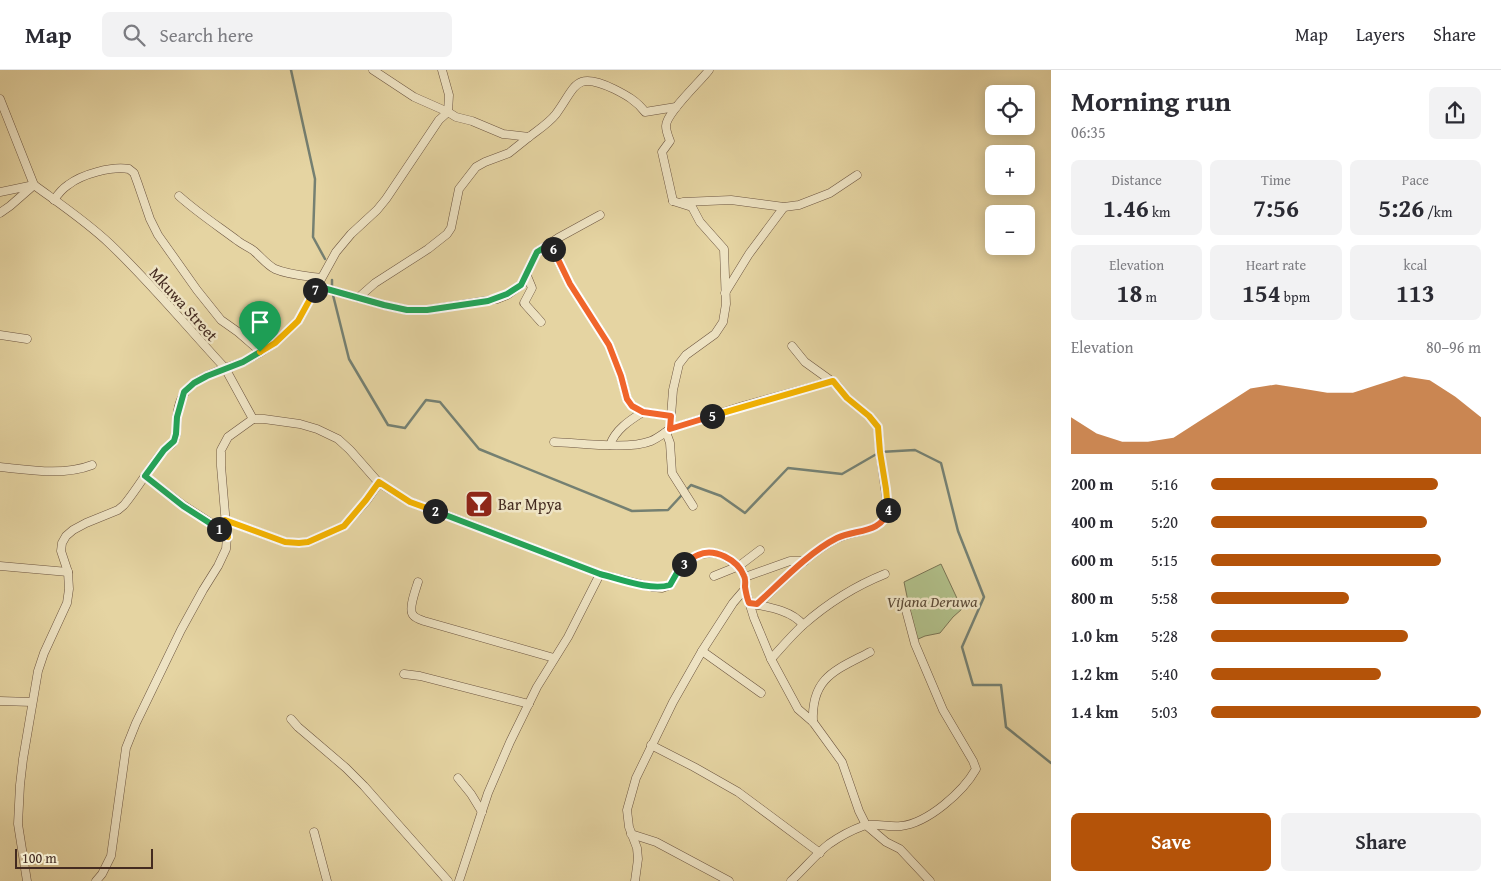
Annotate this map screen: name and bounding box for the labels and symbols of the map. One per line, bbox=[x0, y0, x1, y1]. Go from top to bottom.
pin: 6 bbox=[540, 236, 566, 262]
street label: Mkuwa Street bbox=[144, 262, 224, 347]
pin: 7 bbox=[302, 278, 328, 302]
pin bbox=[239, 301, 281, 352]
pin: 5 bbox=[700, 404, 724, 428]
bar icon: Bar Mpya bbox=[464, 489, 494, 519]
place label: Bar Mpya bbox=[498, 492, 562, 516]
pin: 2 bbox=[422, 498, 448, 524]
pin: 4 bbox=[876, 498, 900, 522]
pin: 1 bbox=[206, 516, 232, 542]
pin: 3 bbox=[672, 552, 696, 576]
park label: Vijana Deruwa bbox=[886, 589, 978, 613]
scale bar bbox=[15, 846, 152, 869]

